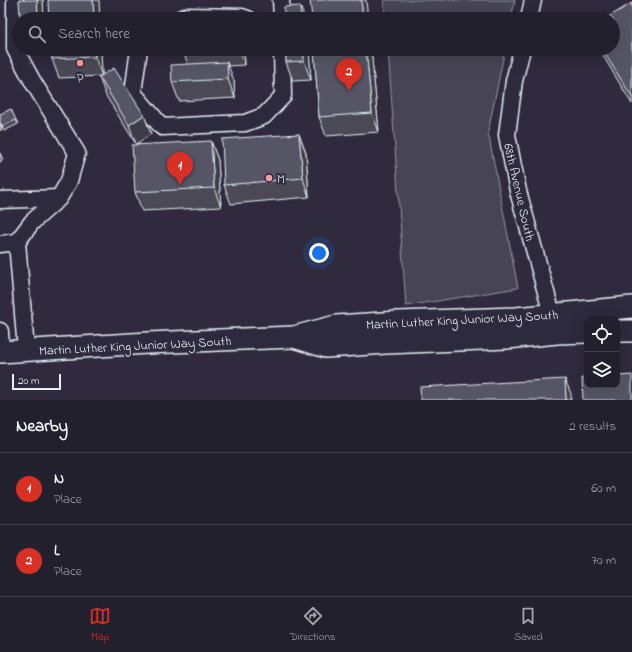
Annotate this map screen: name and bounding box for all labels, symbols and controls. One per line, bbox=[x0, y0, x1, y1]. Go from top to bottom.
search box bbox=[12, 12, 620, 56]
icon: search bbox=[26, 23, 48, 45]
text: Search here bbox=[58, 23, 130, 45]
marker: P bbox=[75, 58, 85, 68]
pin: 2 bbox=[336, 58, 362, 91]
place label: P bbox=[77, 69, 84, 88]
street label: 68th Avenue South bbox=[498, 142, 539, 243]
pin: 1 bbox=[167, 152, 193, 185]
place label: M bbox=[277, 170, 285, 189]
marker: M bbox=[264, 173, 274, 183]
your location bbox=[309, 243, 329, 263]
street label: Martin Luther King Junior Way South bbox=[365, 306, 559, 336]
map controls bbox=[584, 316, 620, 388]
button: locate bbox=[584, 316, 620, 352]
street label: Martin Luther King Junior Way South bbox=[38, 332, 232, 362]
button: layers bbox=[584, 352, 620, 388]
scale bar bbox=[12, 372, 61, 391]
text: 20 m bbox=[18, 373, 40, 389]
text: Nearby bbox=[16, 414, 68, 439]
text: 2 results bbox=[569, 417, 616, 436]
text: N bbox=[54, 468, 64, 490]
text: 1 bbox=[27, 479, 31, 498]
text: 60 m bbox=[591, 479, 616, 498]
text: Place bbox=[54, 490, 82, 509]
text: L bbox=[54, 540, 60, 562]
text: 2 bbox=[26, 551, 32, 570]
text: 70 m bbox=[592, 551, 616, 570]
text: Place bbox=[54, 562, 82, 581]
tab: Map bbox=[89, 605, 111, 645]
tab: Directions bbox=[290, 605, 336, 645]
tab: Saved bbox=[514, 605, 543, 645]

